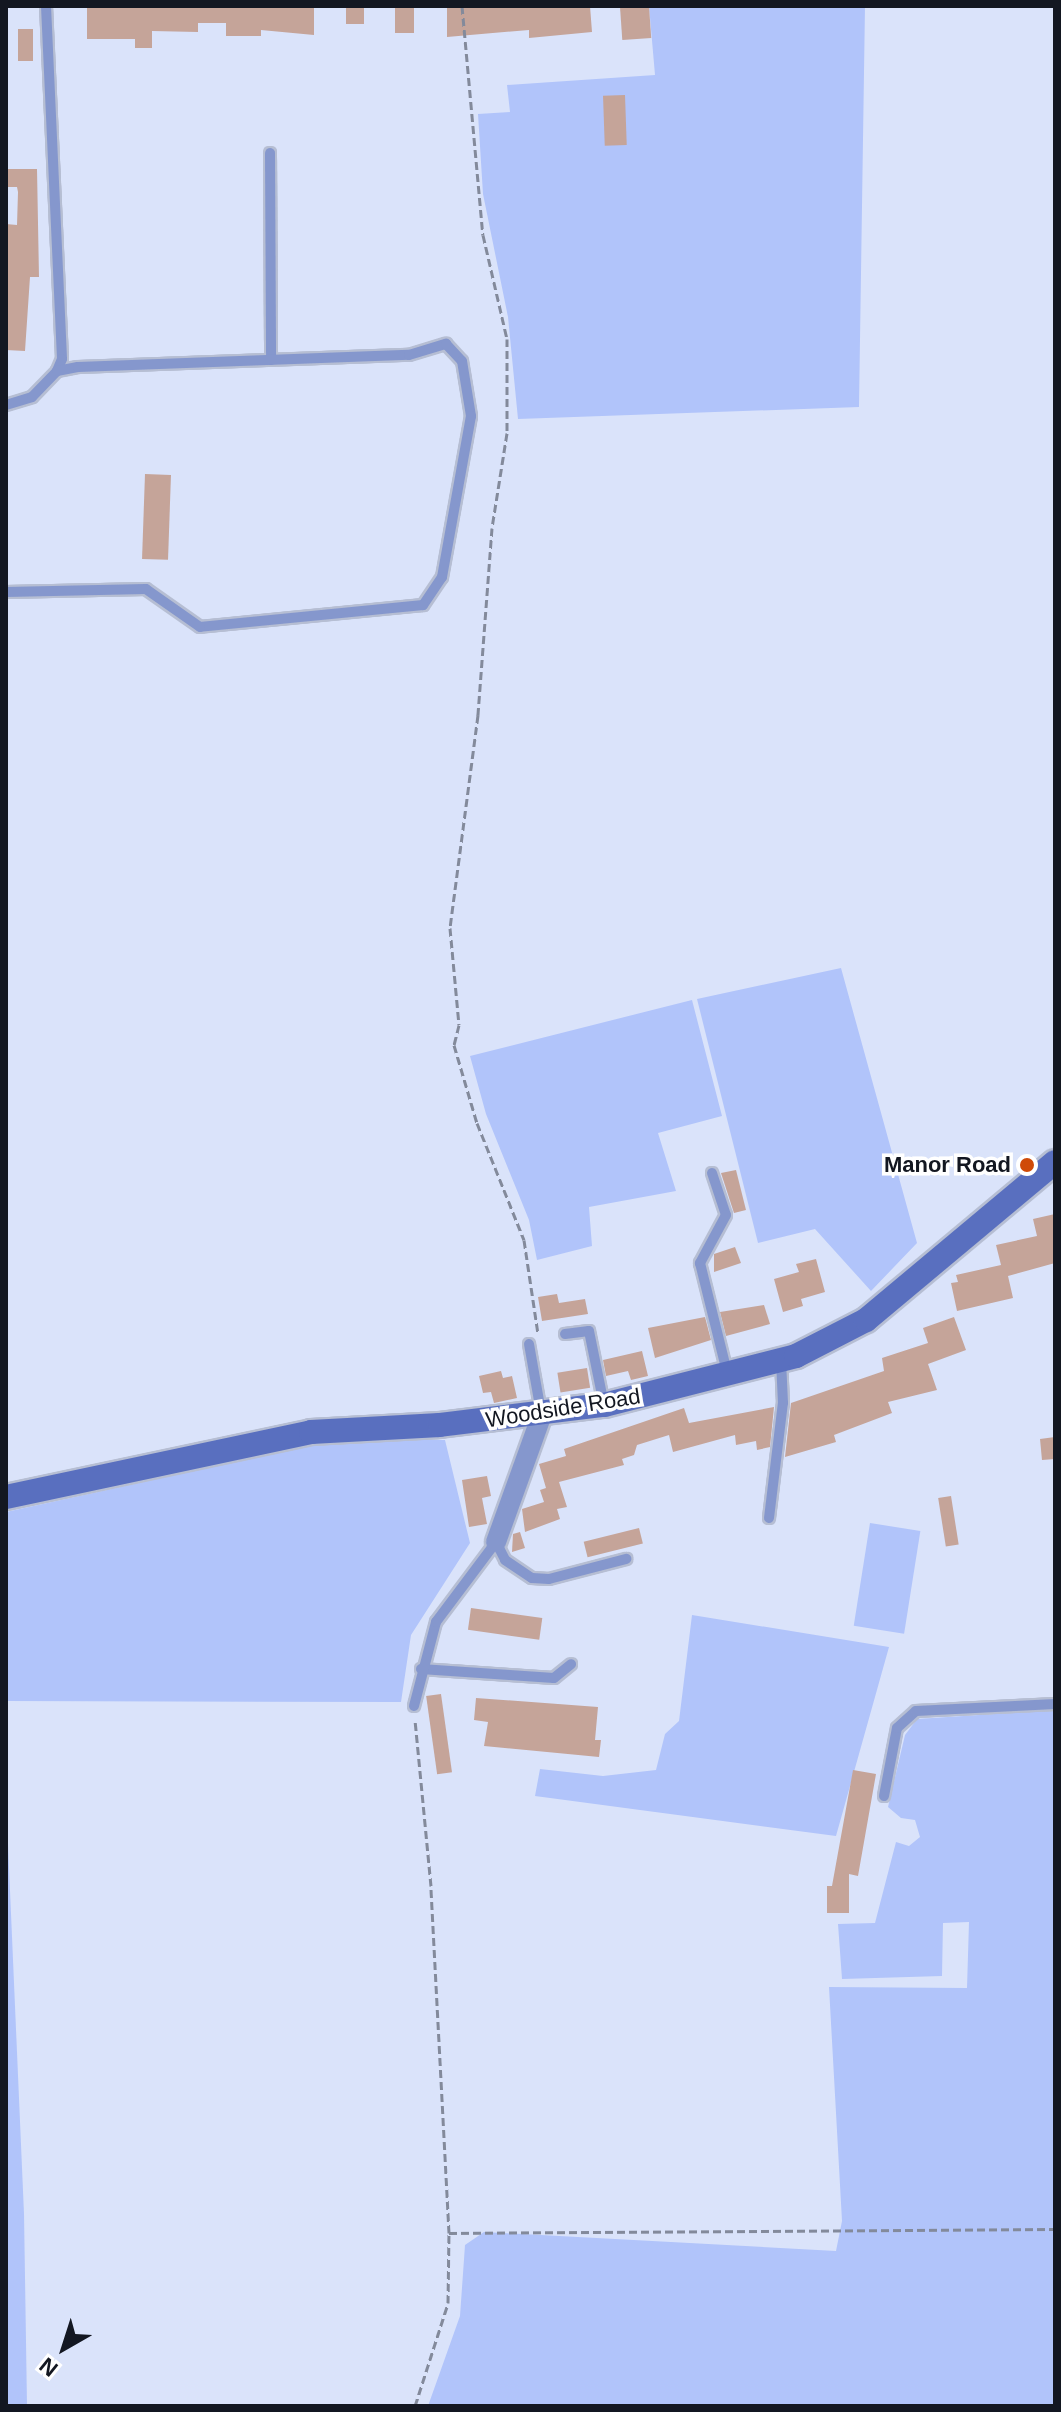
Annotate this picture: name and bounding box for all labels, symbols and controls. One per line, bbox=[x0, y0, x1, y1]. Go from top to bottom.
place label: Manor Road bbox=[884, 1152, 1011, 1178]
marker: Manor Road bbox=[1018, 1156, 1036, 1174]
street label: Woodside Road bbox=[484, 1383, 642, 1433]
north arrow bbox=[24, 2308, 104, 2388]
text: N bbox=[35, 2352, 63, 2382]

